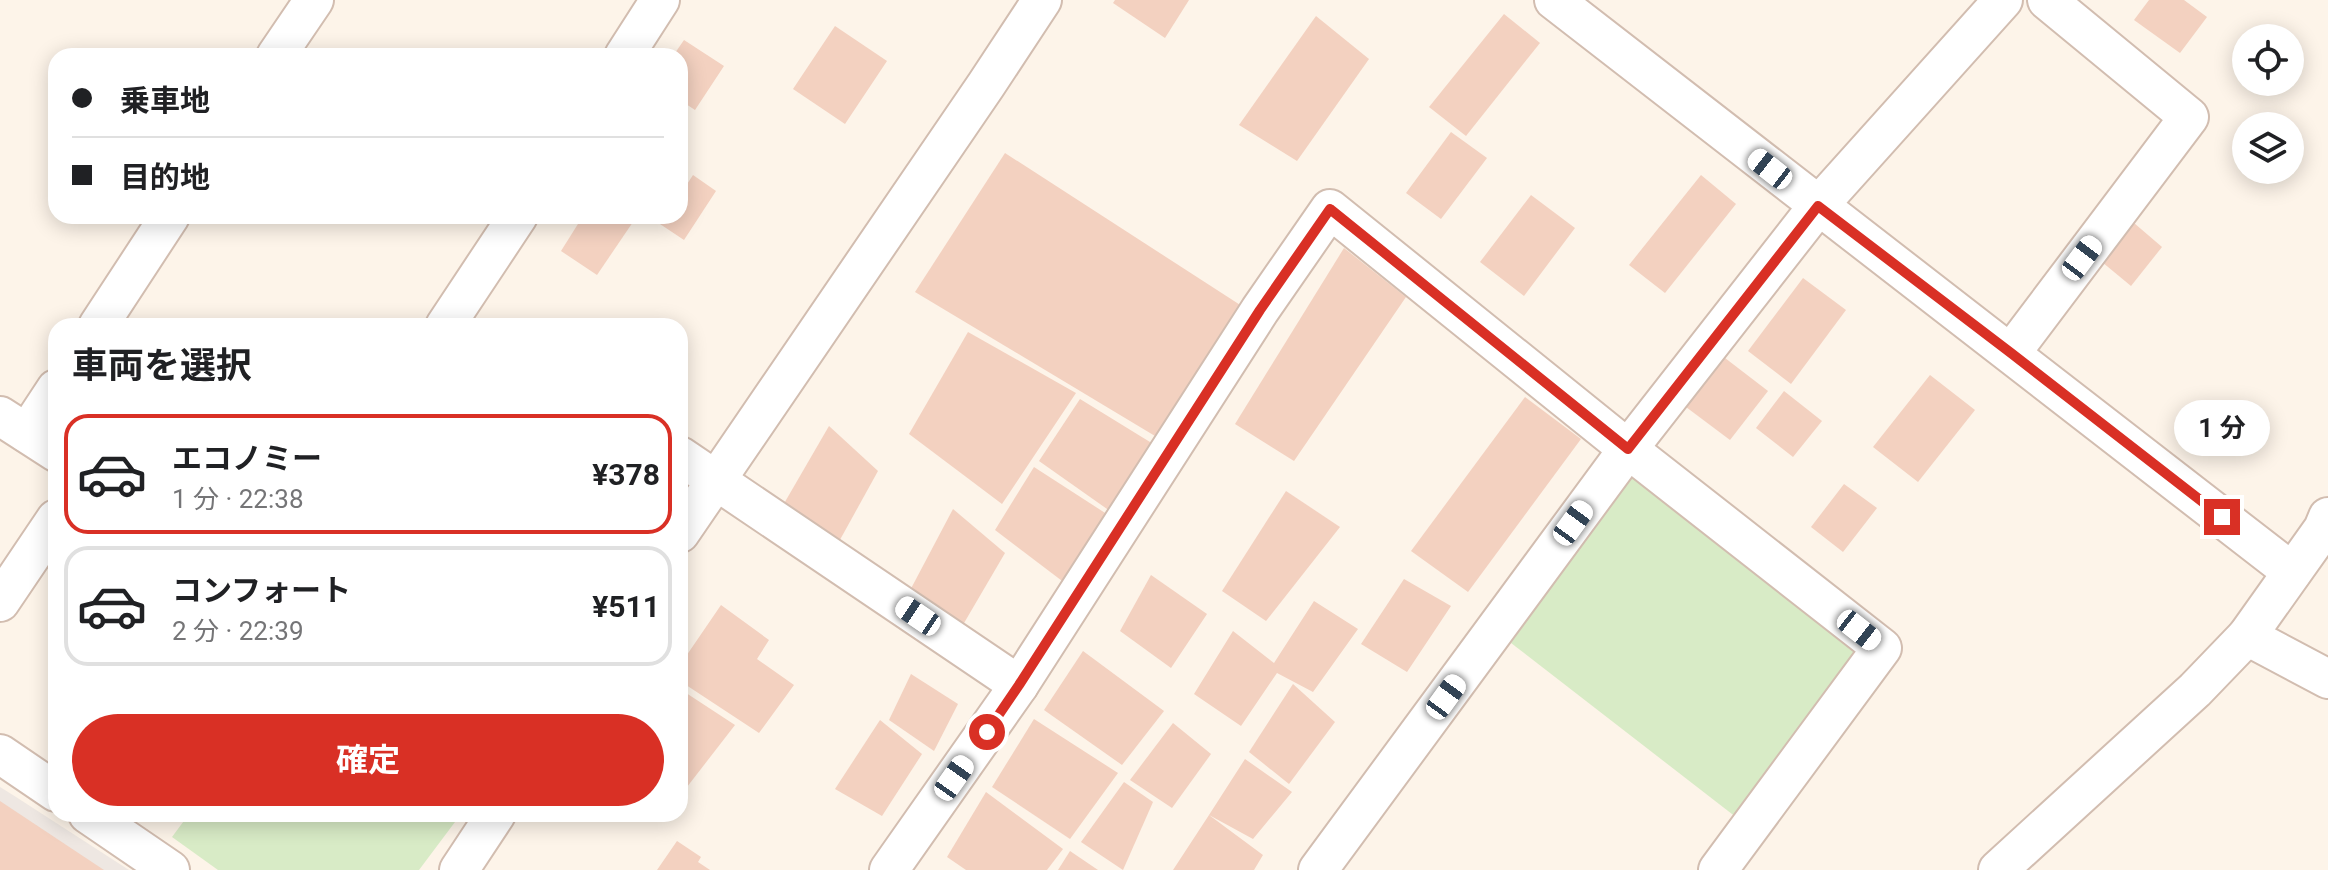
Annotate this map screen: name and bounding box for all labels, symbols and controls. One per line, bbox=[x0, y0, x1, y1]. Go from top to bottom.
map controls bbox=[2232, 24, 2304, 184]
button: locate bbox=[2232, 24, 2304, 96]
text: 乗車地 bbox=[120, 83, 210, 118]
button: layers bbox=[2232, 112, 2304, 184]
car bbox=[1744, 145, 1796, 193]
text: 目的地 bbox=[120, 160, 210, 195]
car bbox=[2058, 232, 2106, 284]
text: 車両を選択 bbox=[72, 345, 252, 387]
callout: 1 分 bbox=[2174, 401, 2270, 457]
text: 1 分 bbox=[2198, 413, 2246, 443]
icon: car bbox=[76, 438, 148, 510]
text: エコノミー bbox=[172, 441, 322, 476]
text: ¥378 bbox=[592, 457, 660, 492]
text: 1 分 · 22:38 bbox=[172, 484, 304, 514]
car bbox=[1549, 497, 1597, 549]
route end bbox=[2204, 499, 2240, 535]
icon: car bbox=[76, 570, 148, 642]
text: コンフォート bbox=[172, 573, 351, 608]
text: ¥511 bbox=[592, 589, 660, 624]
car bbox=[891, 593, 945, 639]
car bbox=[1833, 606, 1885, 654]
text: 2 分 · 22:39 bbox=[172, 616, 304, 646]
car bbox=[1422, 671, 1470, 723]
button: 確定 bbox=[72, 714, 664, 806]
route start bbox=[969, 714, 1005, 750]
car bbox=[930, 751, 978, 805]

